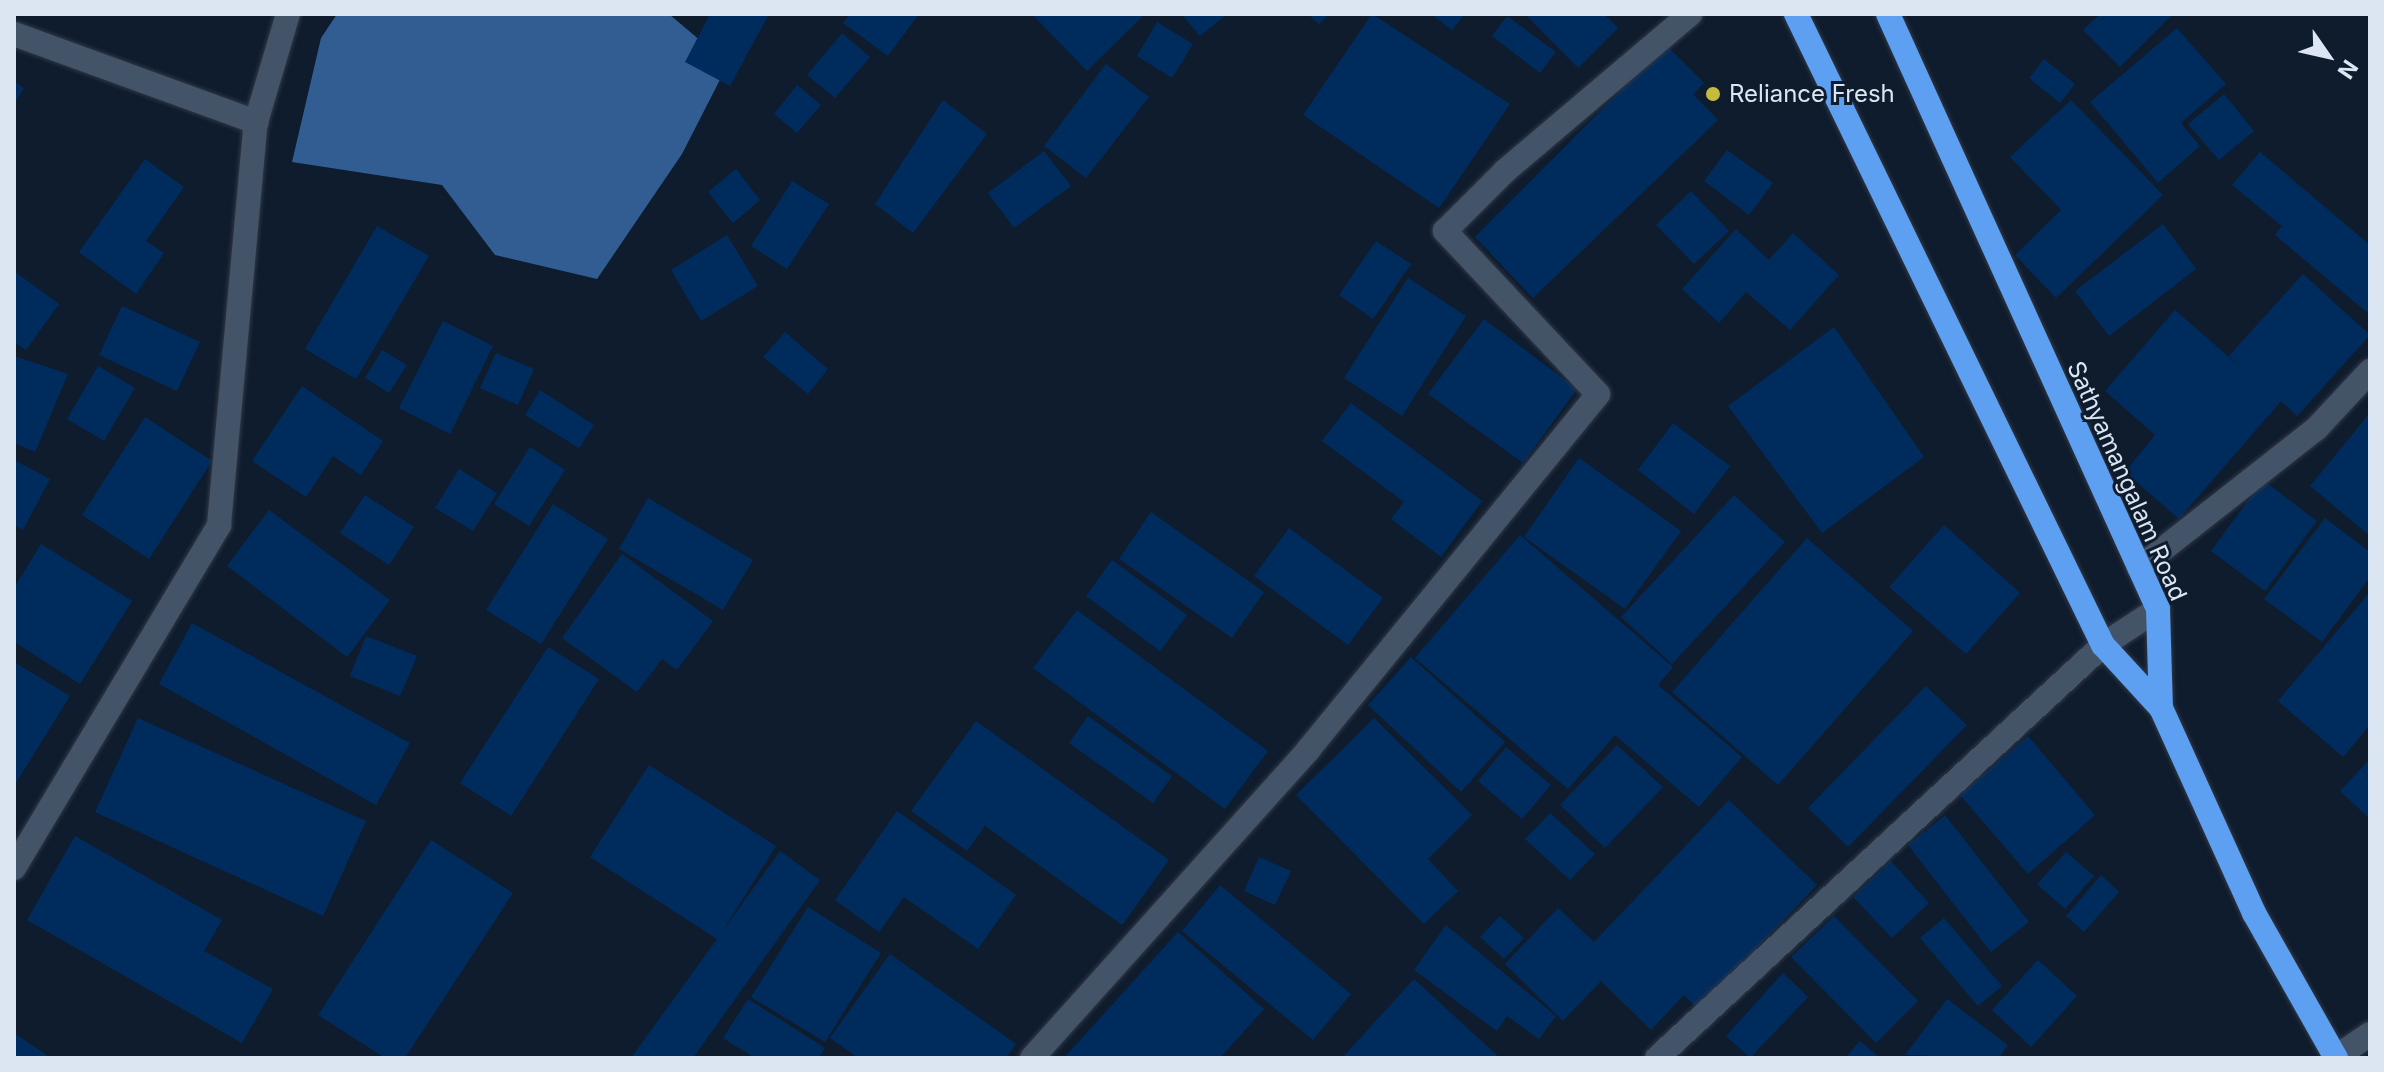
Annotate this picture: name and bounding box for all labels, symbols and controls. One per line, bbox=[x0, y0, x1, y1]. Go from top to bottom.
north arrow bbox=[2288, 16, 2368, 96]
text: N bbox=[2332, 55, 2363, 84]
place label: Reliance Fresh bbox=[1729, 80, 1895, 108]
marker: Reliance Fresh bbox=[1704, 85, 1722, 103]
street label: Sathyamangalam Road bbox=[2061, 357, 2193, 605]

